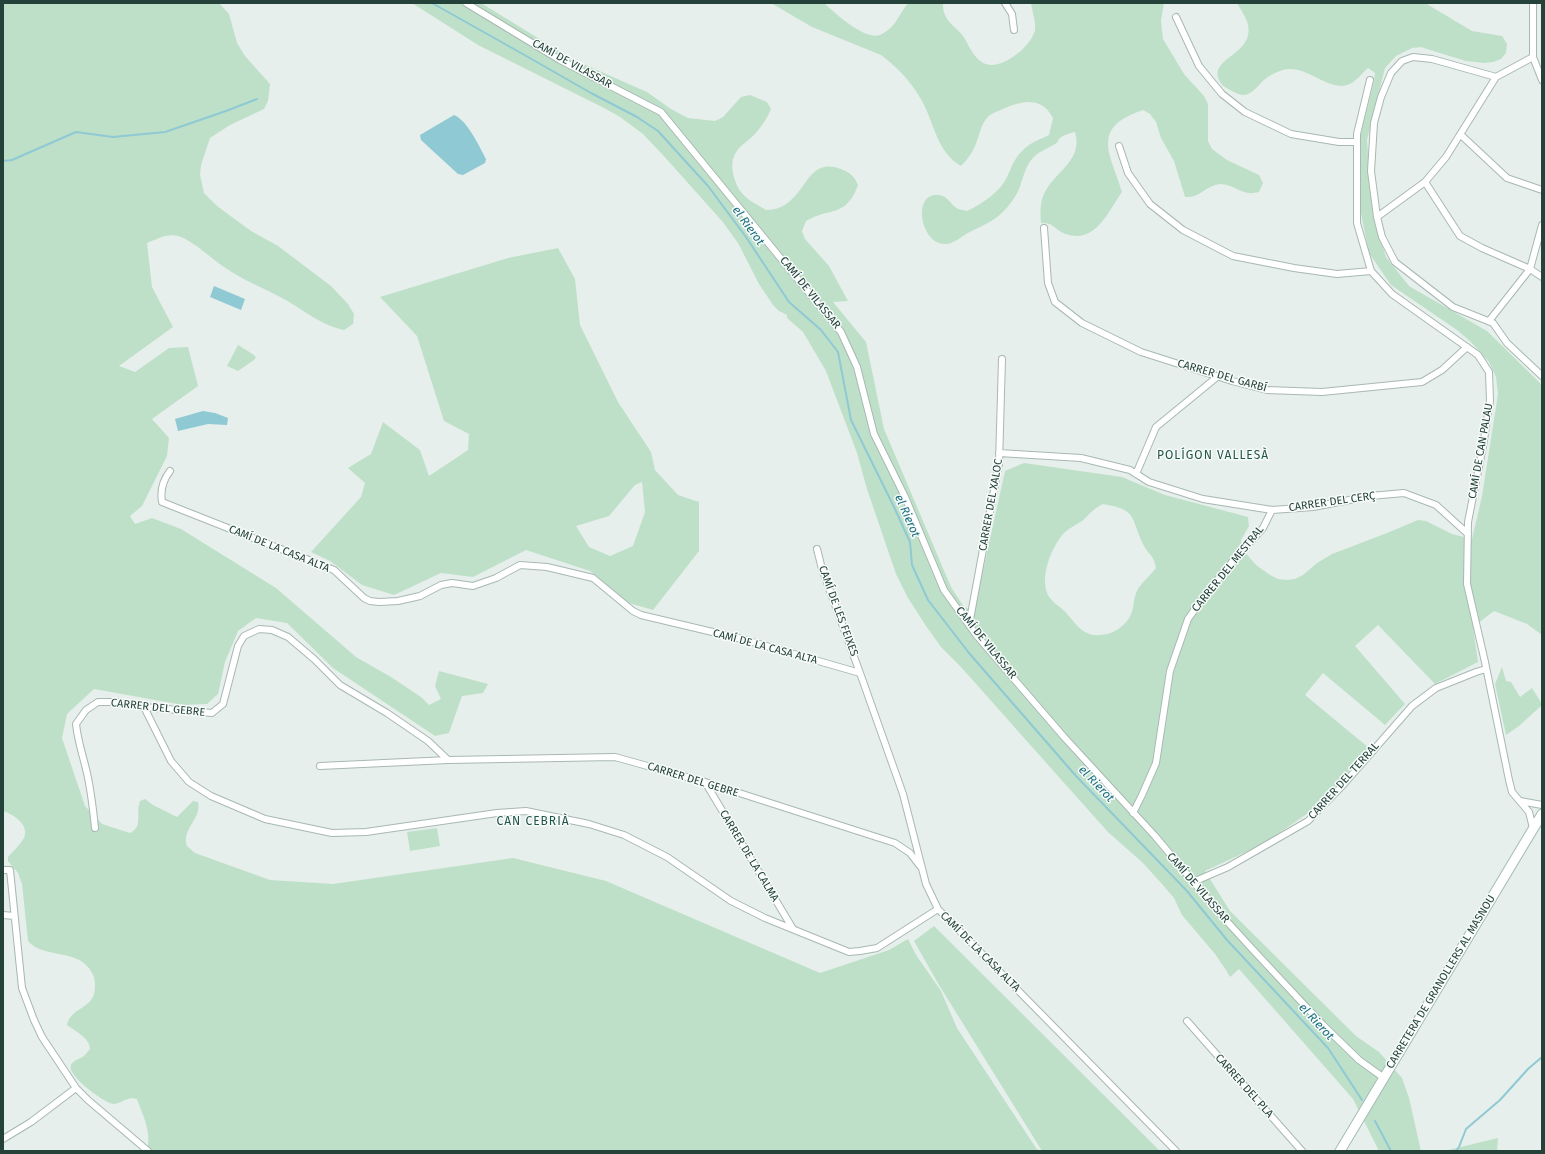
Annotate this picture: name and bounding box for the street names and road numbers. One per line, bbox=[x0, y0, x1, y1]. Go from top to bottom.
street label: CAMÍ DE VILASSAR bbox=[530, 37, 614, 91]
street label: CAMÍ DE VILASSAR bbox=[777, 254, 843, 332]
street label: CARRER DEL GARBÍ bbox=[1176, 357, 1268, 395]
street label: CAMÍ DE CAN PALAU bbox=[1466, 402, 1496, 500]
street label: CARRER DEL XALOC bbox=[976, 458, 1006, 552]
street label: CARRER DEL CERÇ bbox=[1288, 489, 1376, 515]
street label: CAMÍ DE LA CASA ALTA bbox=[227, 523, 331, 575]
street label: CARRER DEL MESTRAL bbox=[1189, 523, 1267, 615]
street label: CAMÍ DE LES FEIXES bbox=[815, 564, 861, 658]
street label: CAMÍ DE VILASSAR bbox=[953, 604, 1019, 682]
street label: CAMÍ DE LA CASA ALTA bbox=[711, 627, 819, 667]
street label: CARRER DEL GEBRE bbox=[110, 696, 206, 720]
street label: CARRER DEL TERRAL bbox=[1306, 740, 1382, 822]
street label: CARRER DEL GEBRE bbox=[646, 760, 740, 800]
street label: CARRER DE LA CALMA bbox=[716, 808, 782, 904]
street label: CAMÍ DE VILASSAR bbox=[1164, 850, 1232, 926]
street label: CARRETERA DE GRANOLLERS AL MASNOU bbox=[1384, 893, 1498, 1071]
street label: CAMÍ DE LA CASA ALTA bbox=[937, 909, 1023, 995]
street label: CARRER DEL PLA bbox=[1212, 1052, 1276, 1120]

